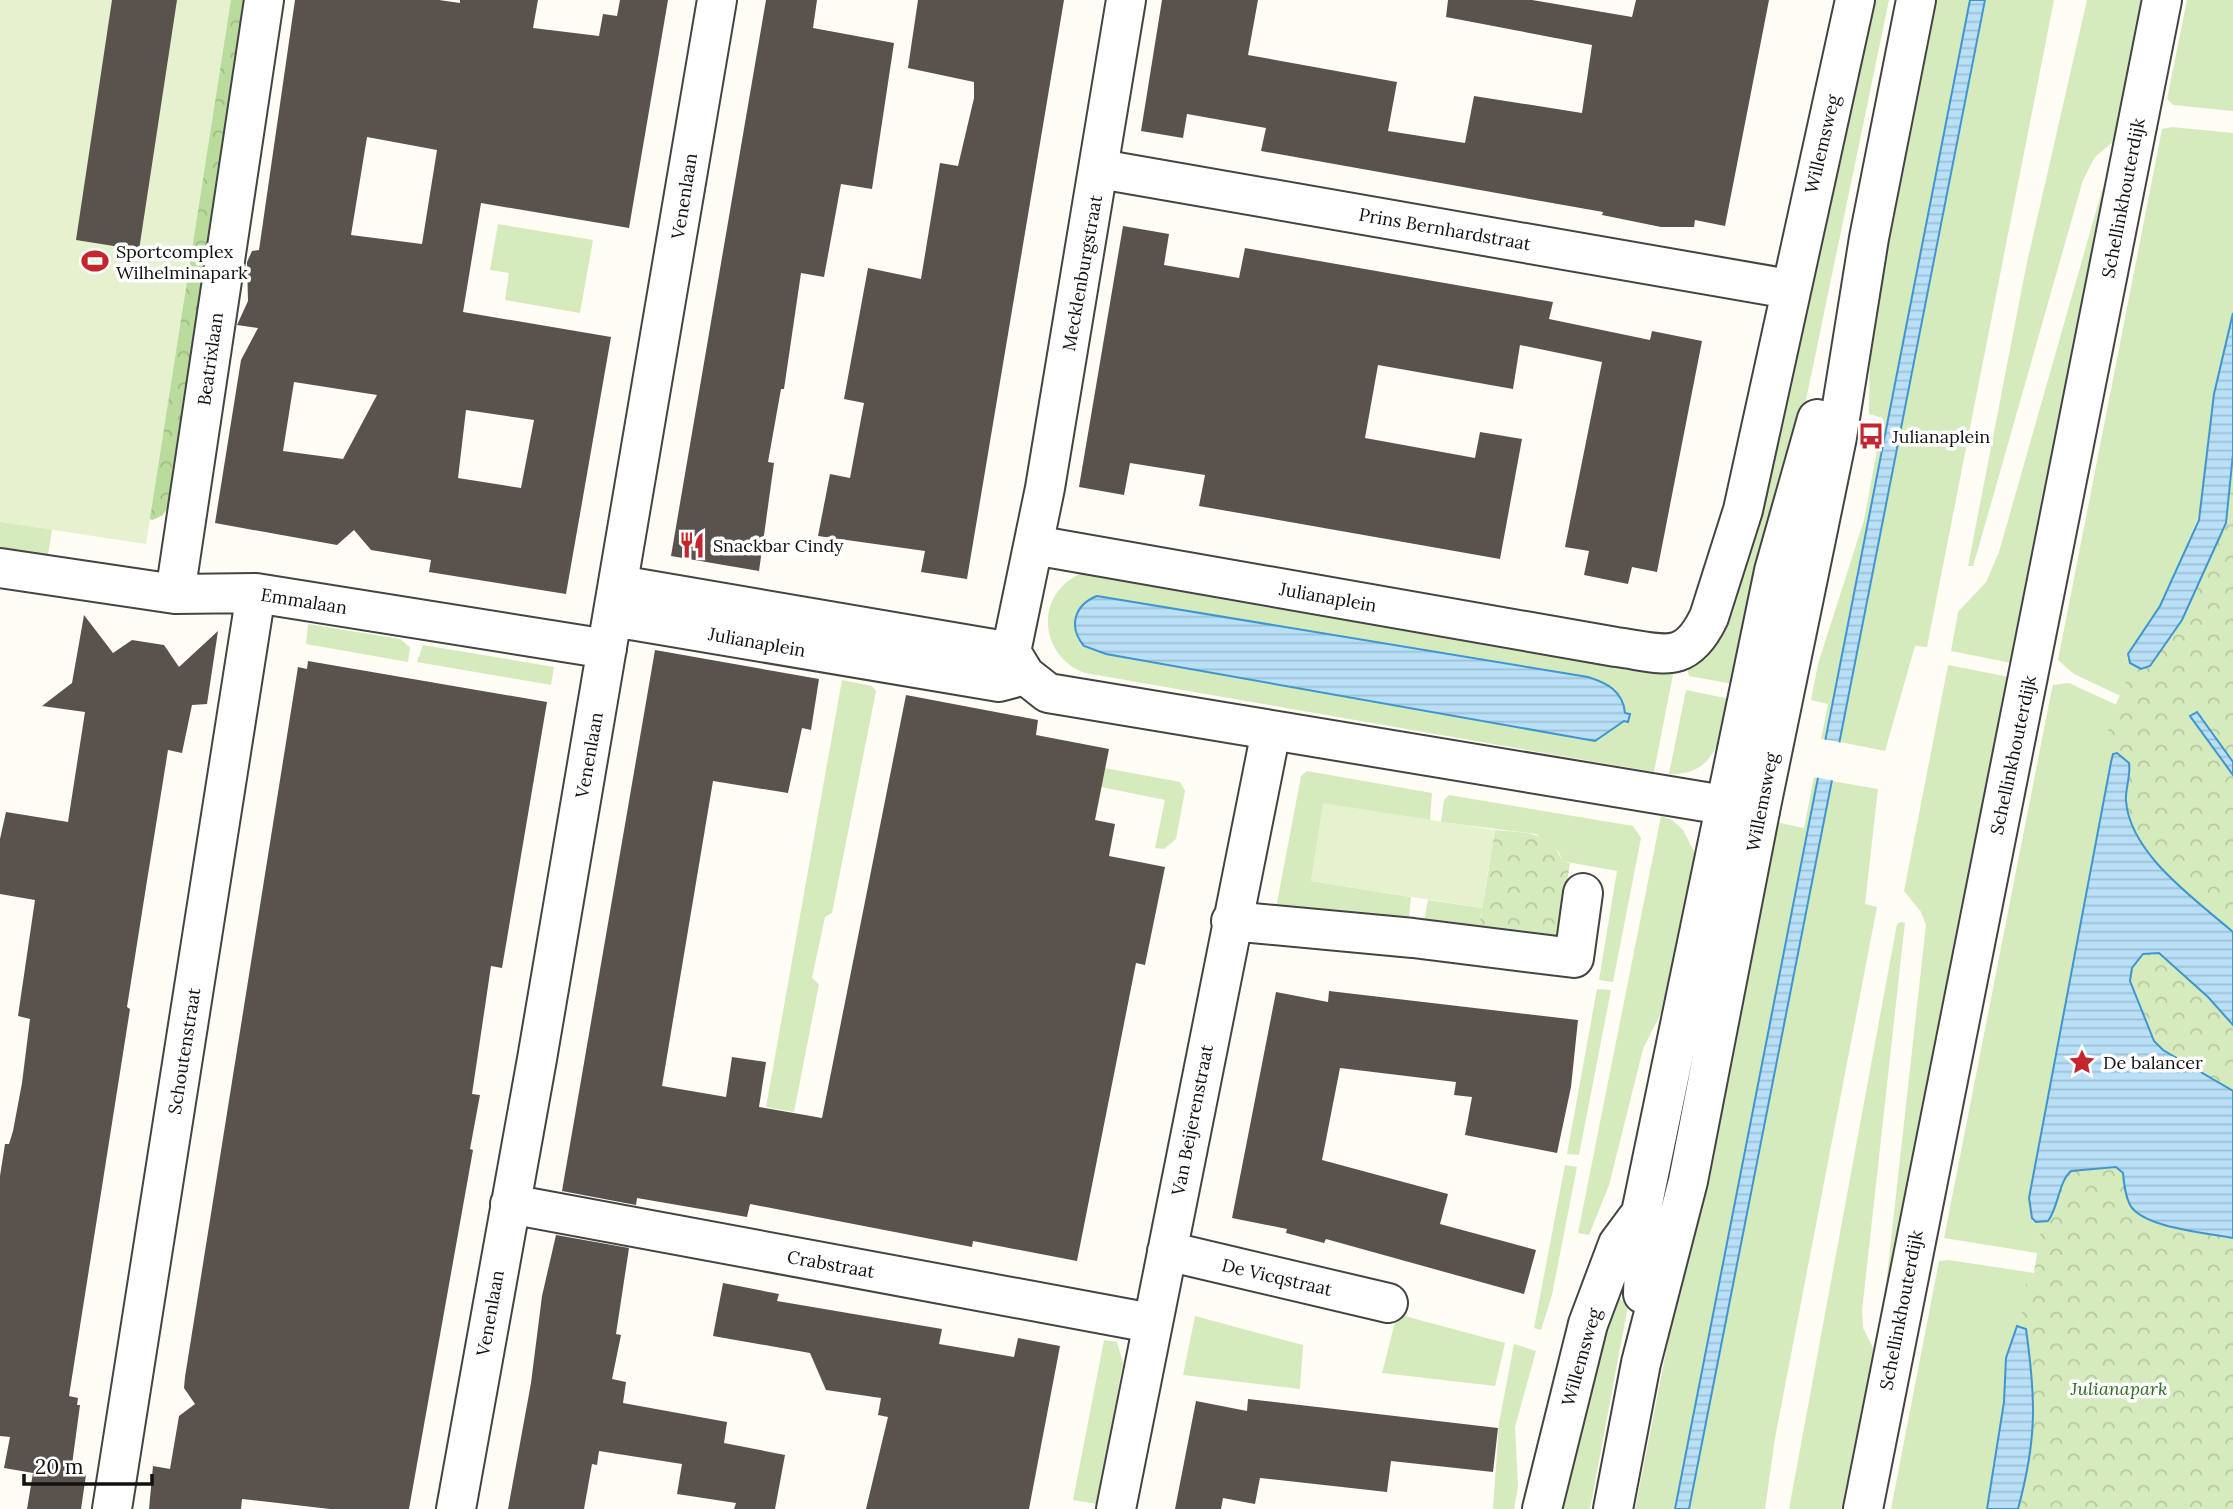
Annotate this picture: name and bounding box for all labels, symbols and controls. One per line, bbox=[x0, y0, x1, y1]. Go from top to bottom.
street label: Willemsweg bbox=[1799, 91, 1845, 196]
street label: Schellinkhouterdijk bbox=[2096, 116, 2150, 280]
street label: Venenlaan bbox=[666, 151, 702, 242]
street label: Mecklenburgstraat bbox=[1057, 193, 1107, 353]
street label: Prins Bernhardstraat bbox=[1357, 203, 1533, 255]
place label: Sportcomplex Wilhelminapark bbox=[116, 240, 248, 284]
sports icon: Sportcomplex Wilhelminapark bbox=[80, 246, 110, 276]
street label: Beatrixlaan bbox=[192, 311, 228, 407]
bus stop icon: Julianaplein bbox=[1856, 421, 1886, 451]
place label: Julianaplein bbox=[1891, 425, 1990, 448]
restaurant icon: Snackbar Cindy bbox=[677, 530, 707, 560]
place label: Snackbar Cindy bbox=[713, 534, 844, 557]
street label: Julianaplein bbox=[1277, 577, 1378, 617]
street label: Emmalaan bbox=[259, 583, 349, 619]
street label: Julianaplein bbox=[706, 622, 807, 662]
street label: Schellinkhouterdijk bbox=[1985, 673, 2041, 837]
street label: Venenlaan bbox=[570, 710, 608, 801]
street label: Willemsweg bbox=[1741, 749, 1783, 854]
street label: Schoutenstraat bbox=[163, 986, 205, 1116]
street label: Van Beijerenstraat bbox=[1166, 1042, 1218, 1199]
place icon: De balancer bbox=[2067, 1047, 2097, 1077]
place label: De balancer bbox=[2103, 1051, 2203, 1074]
street label: Schellinkhouterdijk bbox=[1874, 1228, 1928, 1392]
street label: Crabstraat bbox=[785, 1245, 877, 1283]
street label: De Vicqstraat bbox=[1220, 1253, 1334, 1301]
street label: Venenlaan bbox=[471, 1268, 509, 1359]
street label: Willemsweg bbox=[1556, 1305, 1606, 1409]
park label: Julianapark bbox=[2070, 1377, 2167, 1400]
scale bar bbox=[24, 1442, 152, 1486]
text: 20 m bbox=[35, 1453, 84, 1480]

